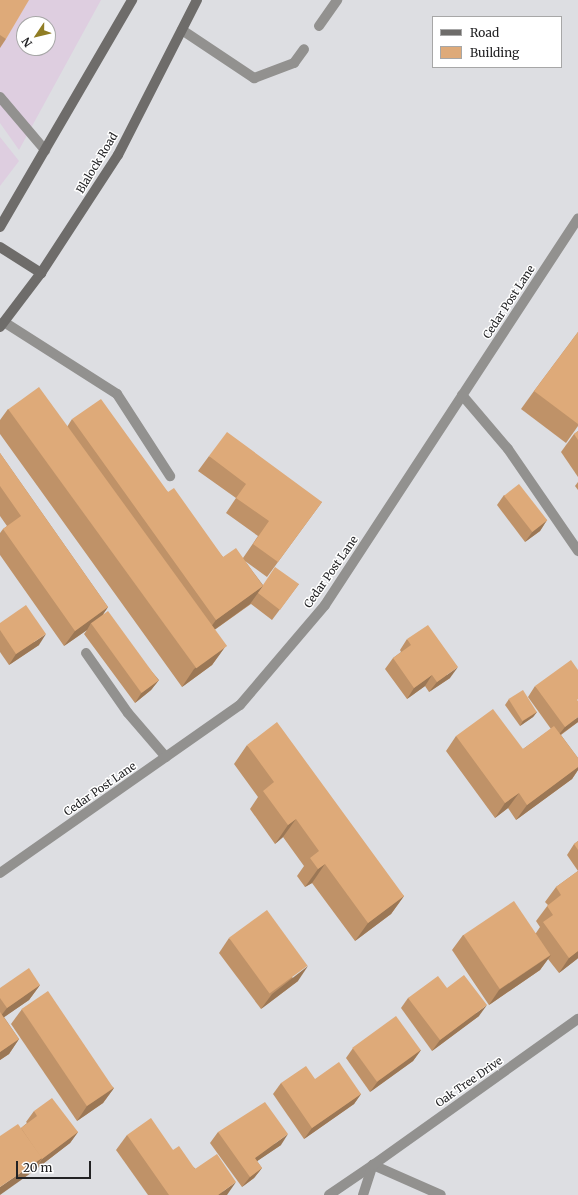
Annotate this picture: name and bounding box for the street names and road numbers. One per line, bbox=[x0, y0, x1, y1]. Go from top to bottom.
street label: Blalock Road bbox=[74, 130, 120, 196]
street label: Cedar Post Lane bbox=[480, 263, 538, 341]
street label: Cedar Post Lane bbox=[301, 533, 361, 611]
street label: Cedar Post Lane bbox=[61, 759, 139, 819]
street label: Oak Tree Drive bbox=[433, 1054, 505, 1110]

